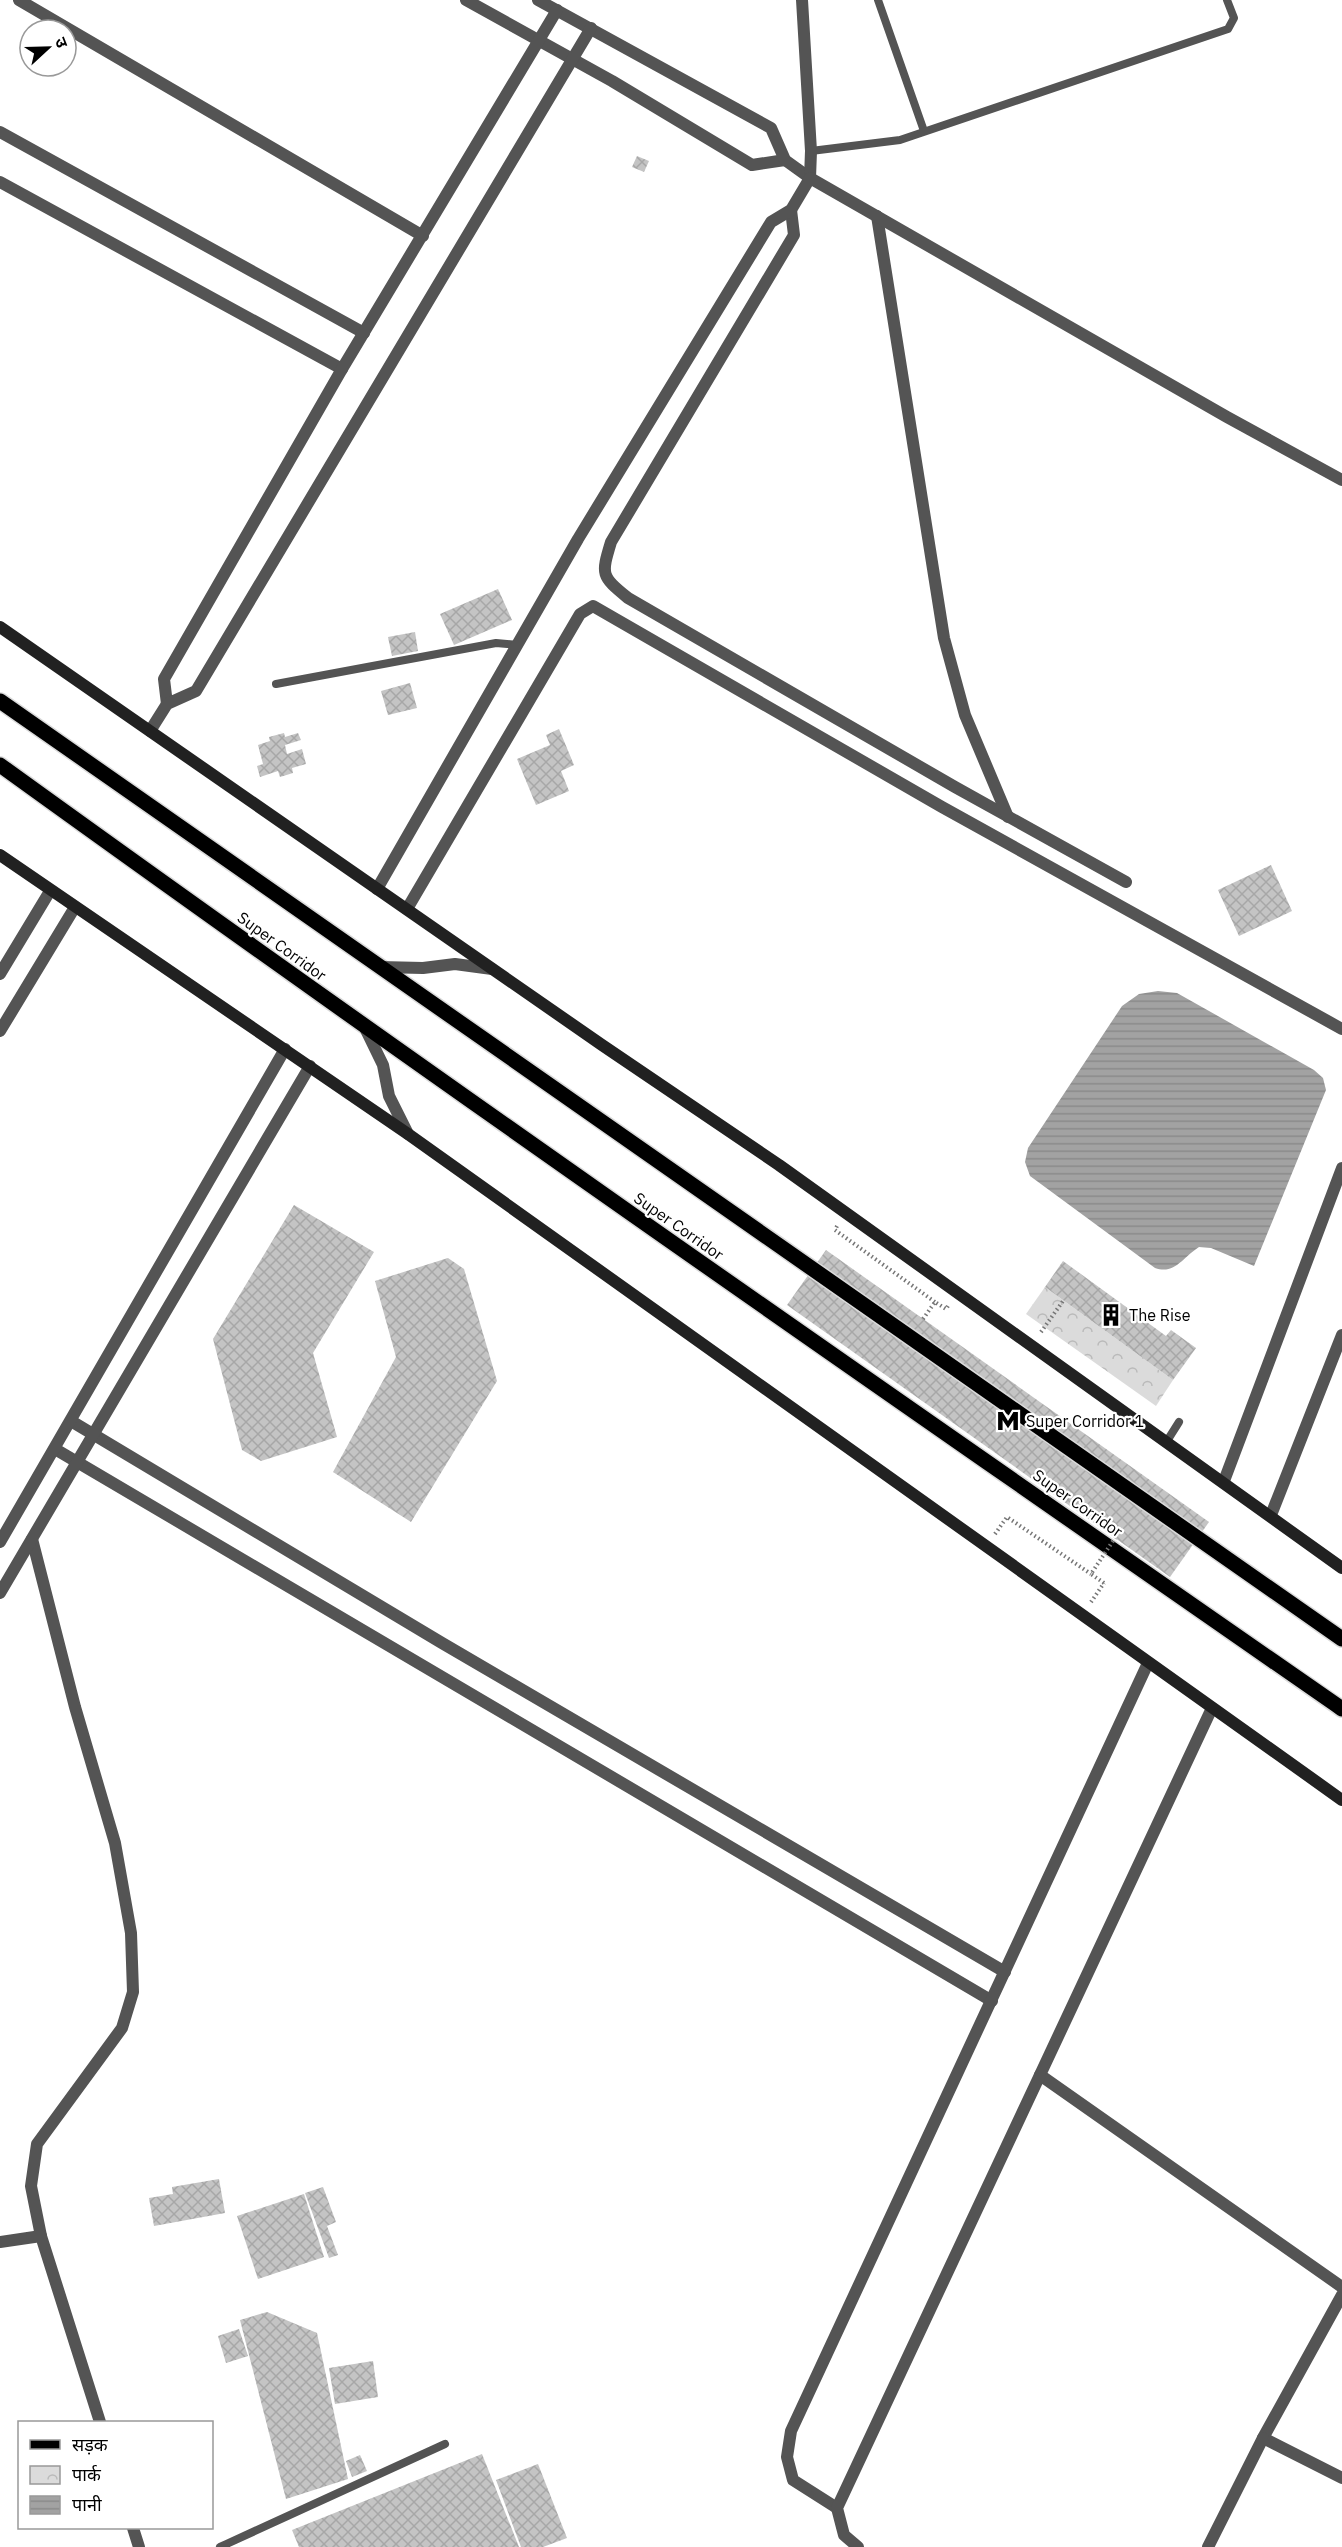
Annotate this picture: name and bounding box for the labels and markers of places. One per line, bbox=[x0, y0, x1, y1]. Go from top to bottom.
building icon: The Rise bbox=[1098, 1302, 1124, 1328]
place label: The Rise bbox=[1129, 1305, 1191, 1325]
metro station icon: Super Corridor 1 bbox=[995, 1408, 1021, 1434]
place label: Super Corridor 1 bbox=[1026, 1411, 1144, 1431]

